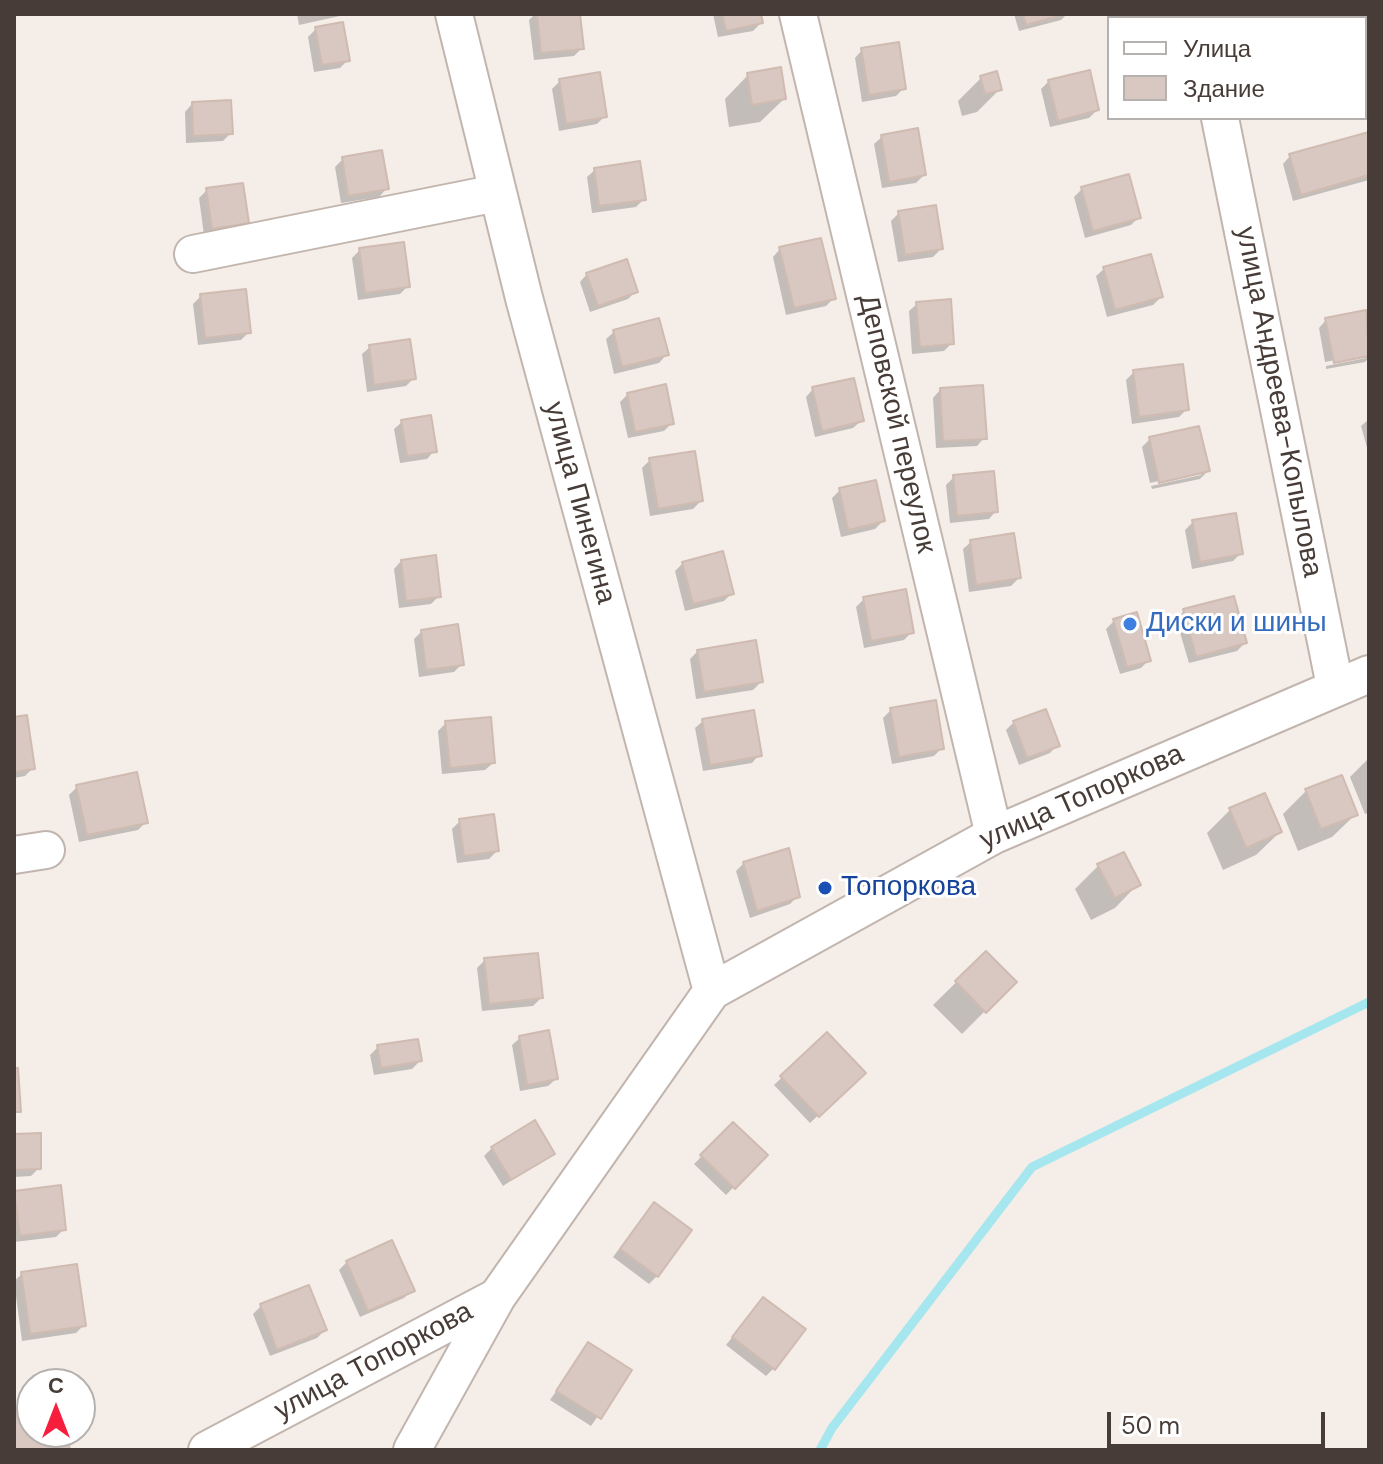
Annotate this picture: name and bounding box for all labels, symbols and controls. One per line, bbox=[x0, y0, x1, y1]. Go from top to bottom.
legend bbox=[1107, 16, 1367, 120]
text: Улица bbox=[1183, 33, 1251, 64]
text: Здание bbox=[1183, 73, 1265, 104]
street label: улица Андреева-Копылова bbox=[1228, 224, 1328, 580]
street label: Деповской переулок bbox=[850, 291, 942, 557]
street label: улица Пинегина bbox=[536, 398, 622, 608]
place label: Диски и шины bbox=[1146, 607, 1327, 641]
marker: Диски и шины bbox=[1121, 615, 1139, 633]
street label: улица Топоркова bbox=[975, 738, 1189, 858]
place label: Топоркова bbox=[841, 871, 976, 905]
marker: Топоркова bbox=[816, 879, 834, 897]
street label: улица Топоркова bbox=[269, 1296, 479, 1428]
north arrow bbox=[16, 1368, 96, 1448]
text: С bbox=[48, 1371, 64, 1400]
scale bar bbox=[1111, 1396, 1329, 1446]
text: 50 m bbox=[1121, 1410, 1180, 1441]

